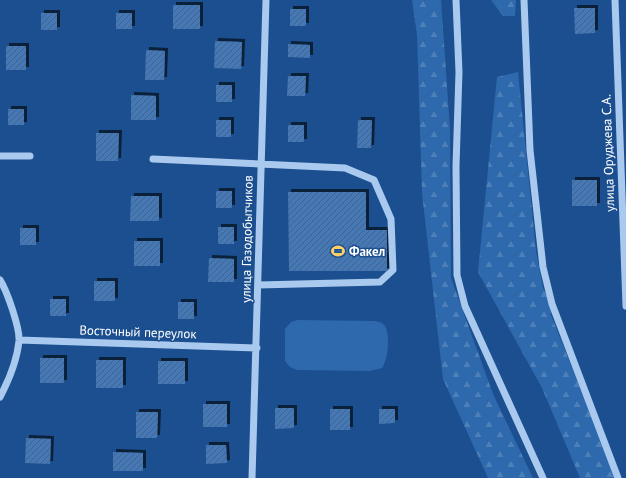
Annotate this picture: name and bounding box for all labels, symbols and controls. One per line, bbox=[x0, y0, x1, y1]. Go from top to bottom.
street label: улица Оруджева С.А. bbox=[597, 94, 619, 212]
street label: улица Газодобытчиков bbox=[237, 175, 257, 303]
sports icon: Факел bbox=[330, 243, 346, 259]
place label: Факел bbox=[349, 243, 385, 260]
street label: Восточный переулок bbox=[79, 321, 198, 343]

